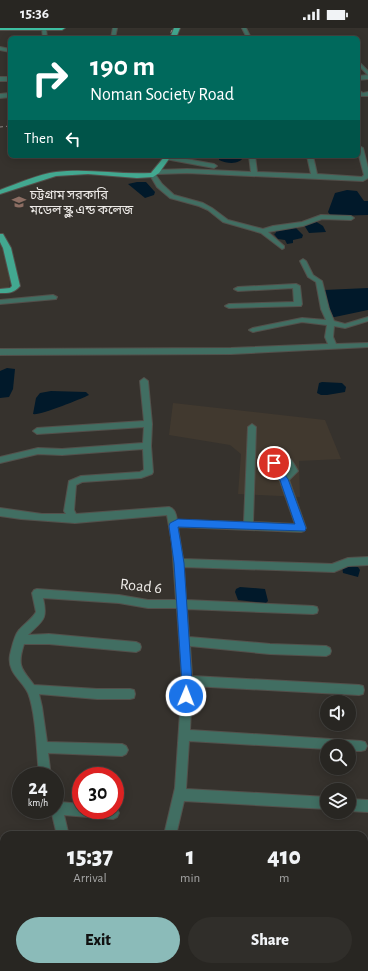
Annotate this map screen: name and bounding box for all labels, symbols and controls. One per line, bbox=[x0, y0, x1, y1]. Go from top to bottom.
text: 15:36 bbox=[20, 6, 49, 21]
icon: right bbox=[24, 52, 76, 104]
text: 190 m bbox=[90, 53, 155, 81]
text: Noman Society Road bbox=[90, 86, 234, 104]
icon: left bbox=[62, 128, 84, 150]
text: Then bbox=[24, 131, 54, 146]
place label: চট্টগ্রাম সরকারি মডেল স্কুল এন্ড কলেজ bbox=[29, 187, 134, 218]
school or university icon: চট্টগ্রাম সরকারি মডেল স্কুল এন্ড কলেজ bbox=[11, 194, 27, 210]
pin bbox=[257, 446, 291, 480]
icon: arrive bbox=[263, 452, 285, 474]
street label: Road 6 bbox=[119, 576, 163, 596]
position arrow bbox=[165, 675, 207, 717]
map controls bbox=[320, 695, 356, 819]
button: sound bbox=[320, 695, 356, 731]
button: search bbox=[320, 739, 356, 775]
speed limit sign: 30 bbox=[72, 767, 124, 819]
text: 24 bbox=[28, 778, 48, 798]
button: layers bbox=[320, 783, 356, 819]
text: km/h bbox=[28, 798, 48, 808]
text: 15:37 bbox=[67, 845, 113, 869]
text: 1 bbox=[186, 845, 195, 869]
text: 410 bbox=[267, 845, 301, 869]
text: Arrival bbox=[73, 872, 107, 885]
text: min bbox=[180, 872, 200, 885]
text: m bbox=[279, 872, 289, 885]
button: Exit bbox=[16, 917, 180, 963]
button: Share bbox=[188, 917, 352, 963]

